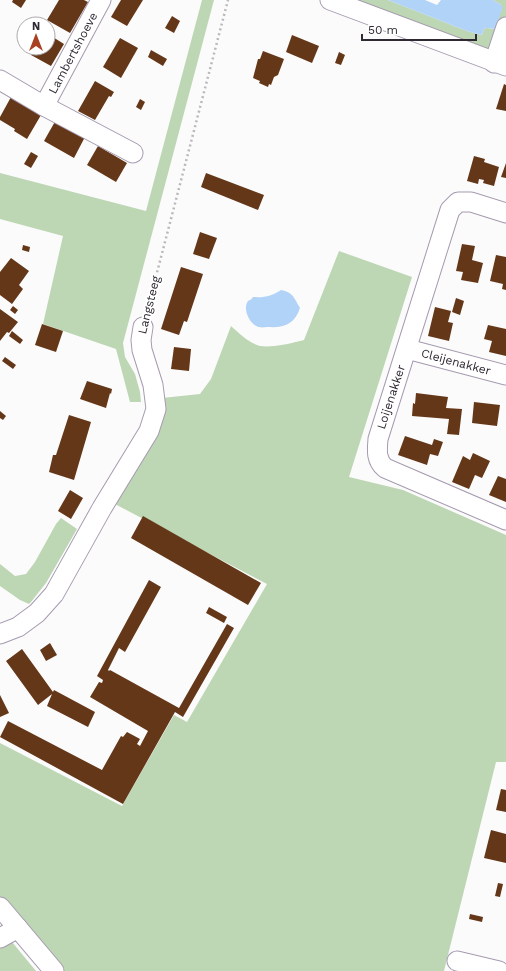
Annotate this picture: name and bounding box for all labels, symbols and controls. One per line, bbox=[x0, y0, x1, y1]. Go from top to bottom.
street label: Lambertshoeve bbox=[46, 10, 100, 96]
north arrow bbox=[16, 16, 56, 56]
scale bar bbox=[362, 16, 476, 42]
text: N bbox=[32, 20, 40, 33]
text: 50 m bbox=[368, 23, 398, 37]
street label: Langsteeg bbox=[135, 274, 163, 335]
street label: Cleijenakker bbox=[420, 346, 492, 378]
street label: Loijenakker bbox=[374, 363, 408, 431]

